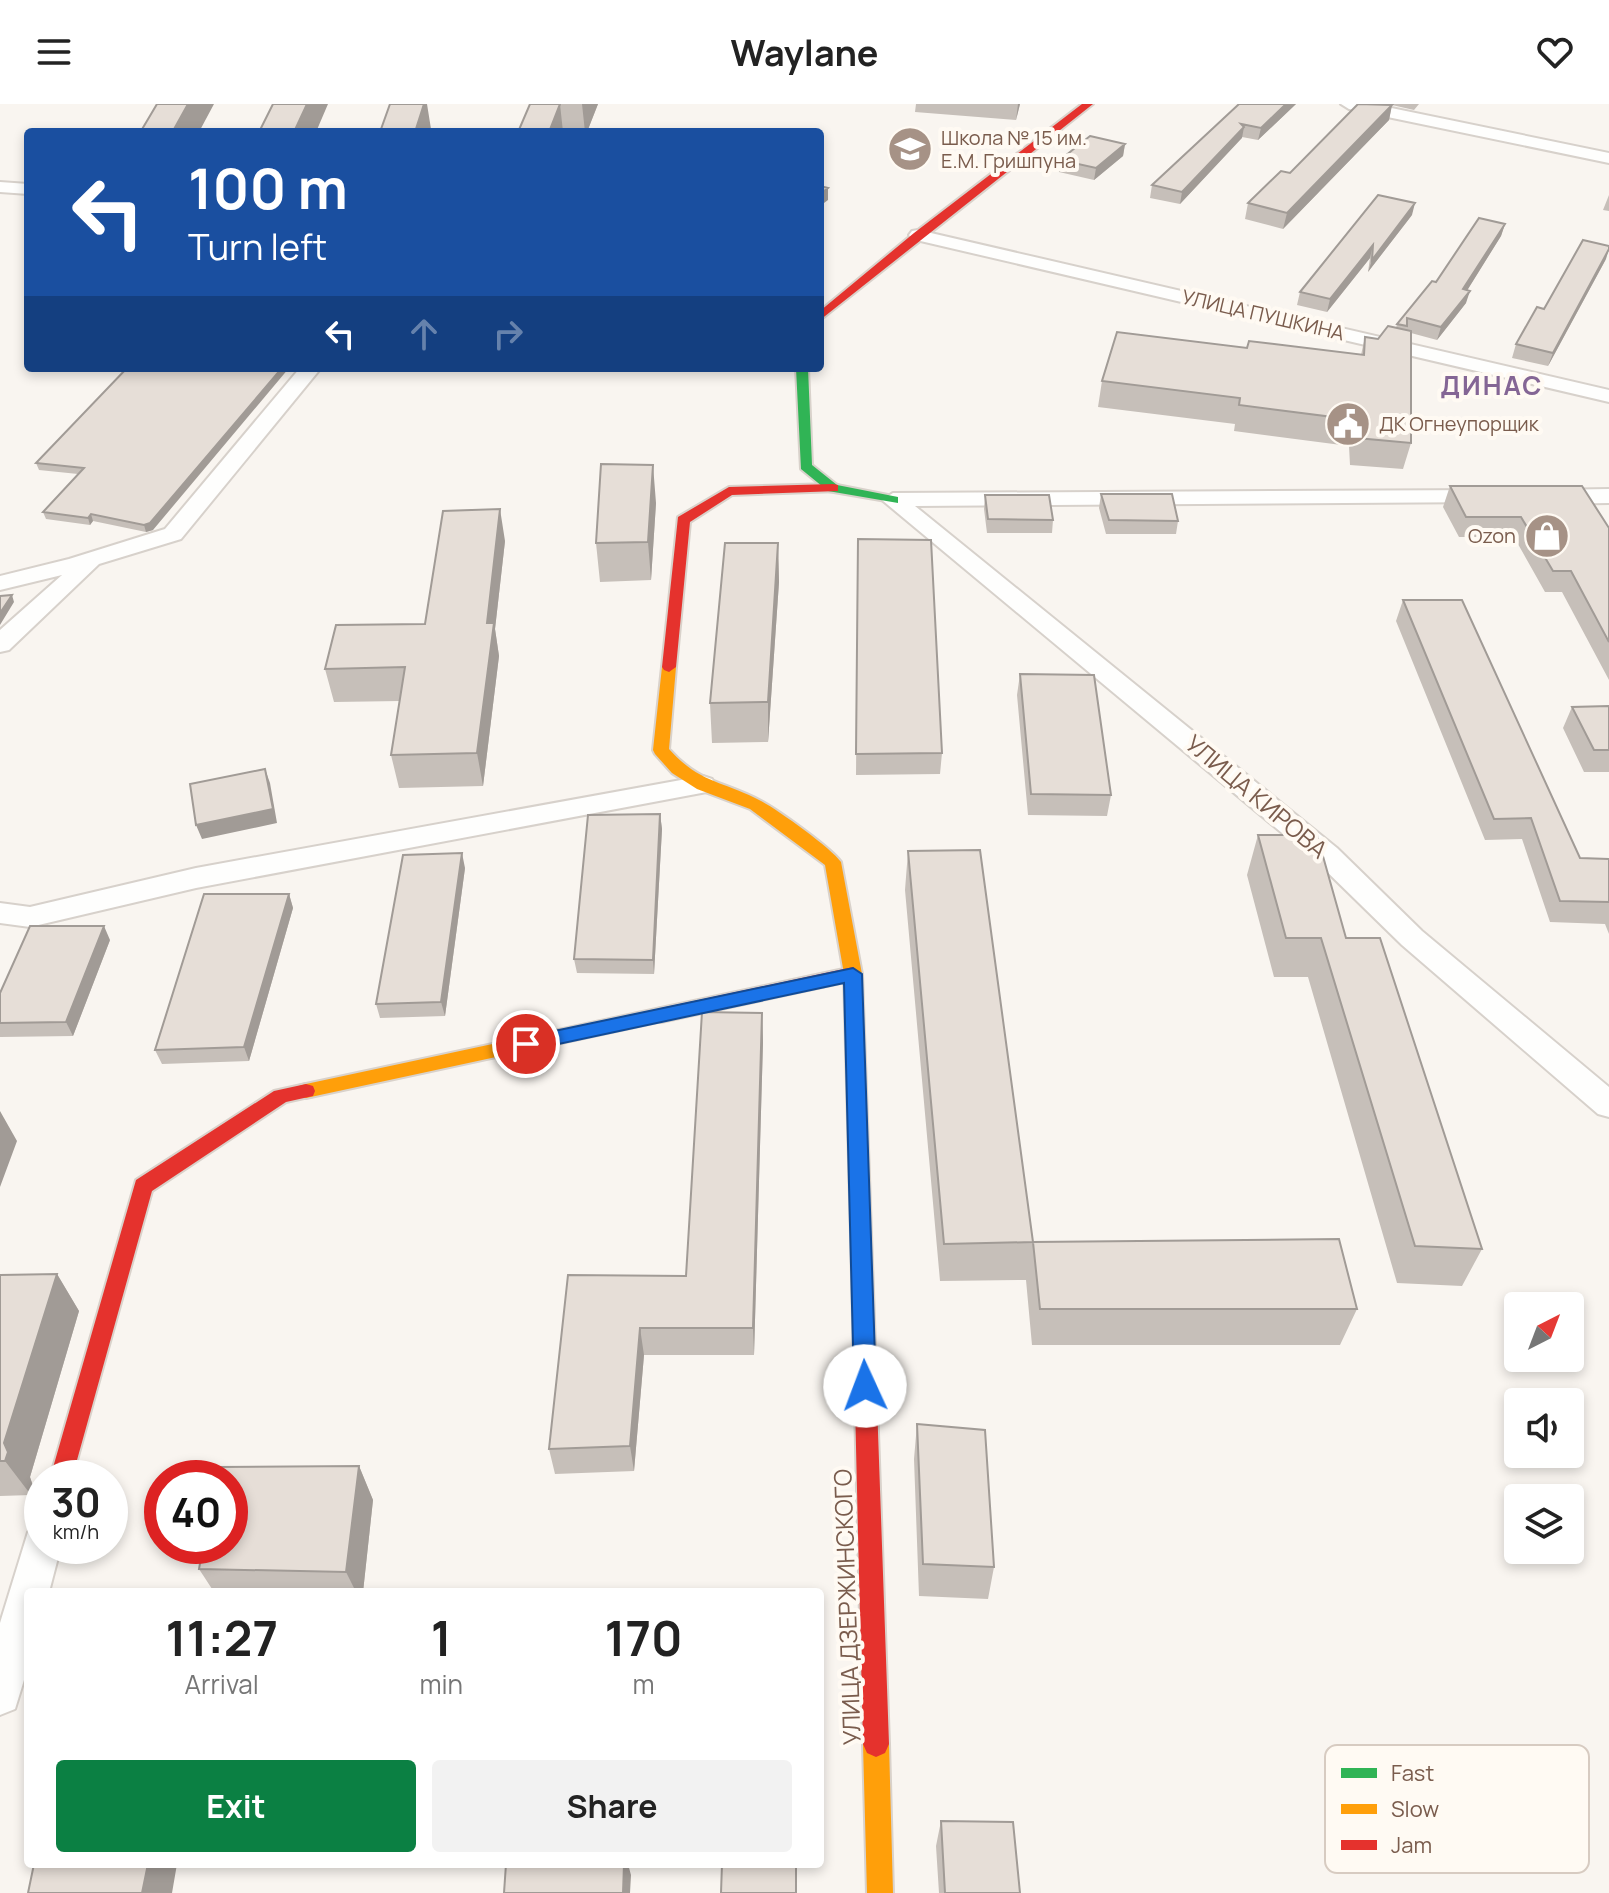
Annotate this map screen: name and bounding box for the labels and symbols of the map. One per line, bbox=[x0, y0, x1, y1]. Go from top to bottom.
place label: Школа № 15 им. Е.М. Гришпуна bbox=[941, 124, 1087, 174]
school or university icon: Школа № 15 им. Е.М. Гришпуна bbox=[886, 125, 934, 173]
street label: УЛИЦА ПУШКИНА bbox=[1179, 283, 1347, 346]
district label: ДИНАС bbox=[1440, 367, 1544, 403]
public building icon: ДК Огнеупорщик bbox=[1324, 400, 1372, 448]
place label: ДК Огнеупорщик bbox=[1379, 410, 1540, 437]
shop icon: Ozon bbox=[1523, 512, 1571, 560]
place label: Ozon bbox=[1468, 522, 1516, 549]
street label: УЛИЦА КИРОВА bbox=[1179, 727, 1335, 865]
pin bbox=[492, 1010, 560, 1078]
north arrow bbox=[1504, 1292, 1584, 1372]
position arrow bbox=[823, 1344, 907, 1428]
speed limit sign: 40 bbox=[144, 1460, 248, 1564]
street label: УЛИЦА ДЗЕРЖИНСКОГО bbox=[825, 1468, 868, 1746]
legend bbox=[1325, 1745, 1589, 1873]
text: Fast bbox=[1391, 1758, 1434, 1788]
text: Slow bbox=[1391, 1794, 1439, 1824]
text: Jam bbox=[1391, 1830, 1432, 1860]

